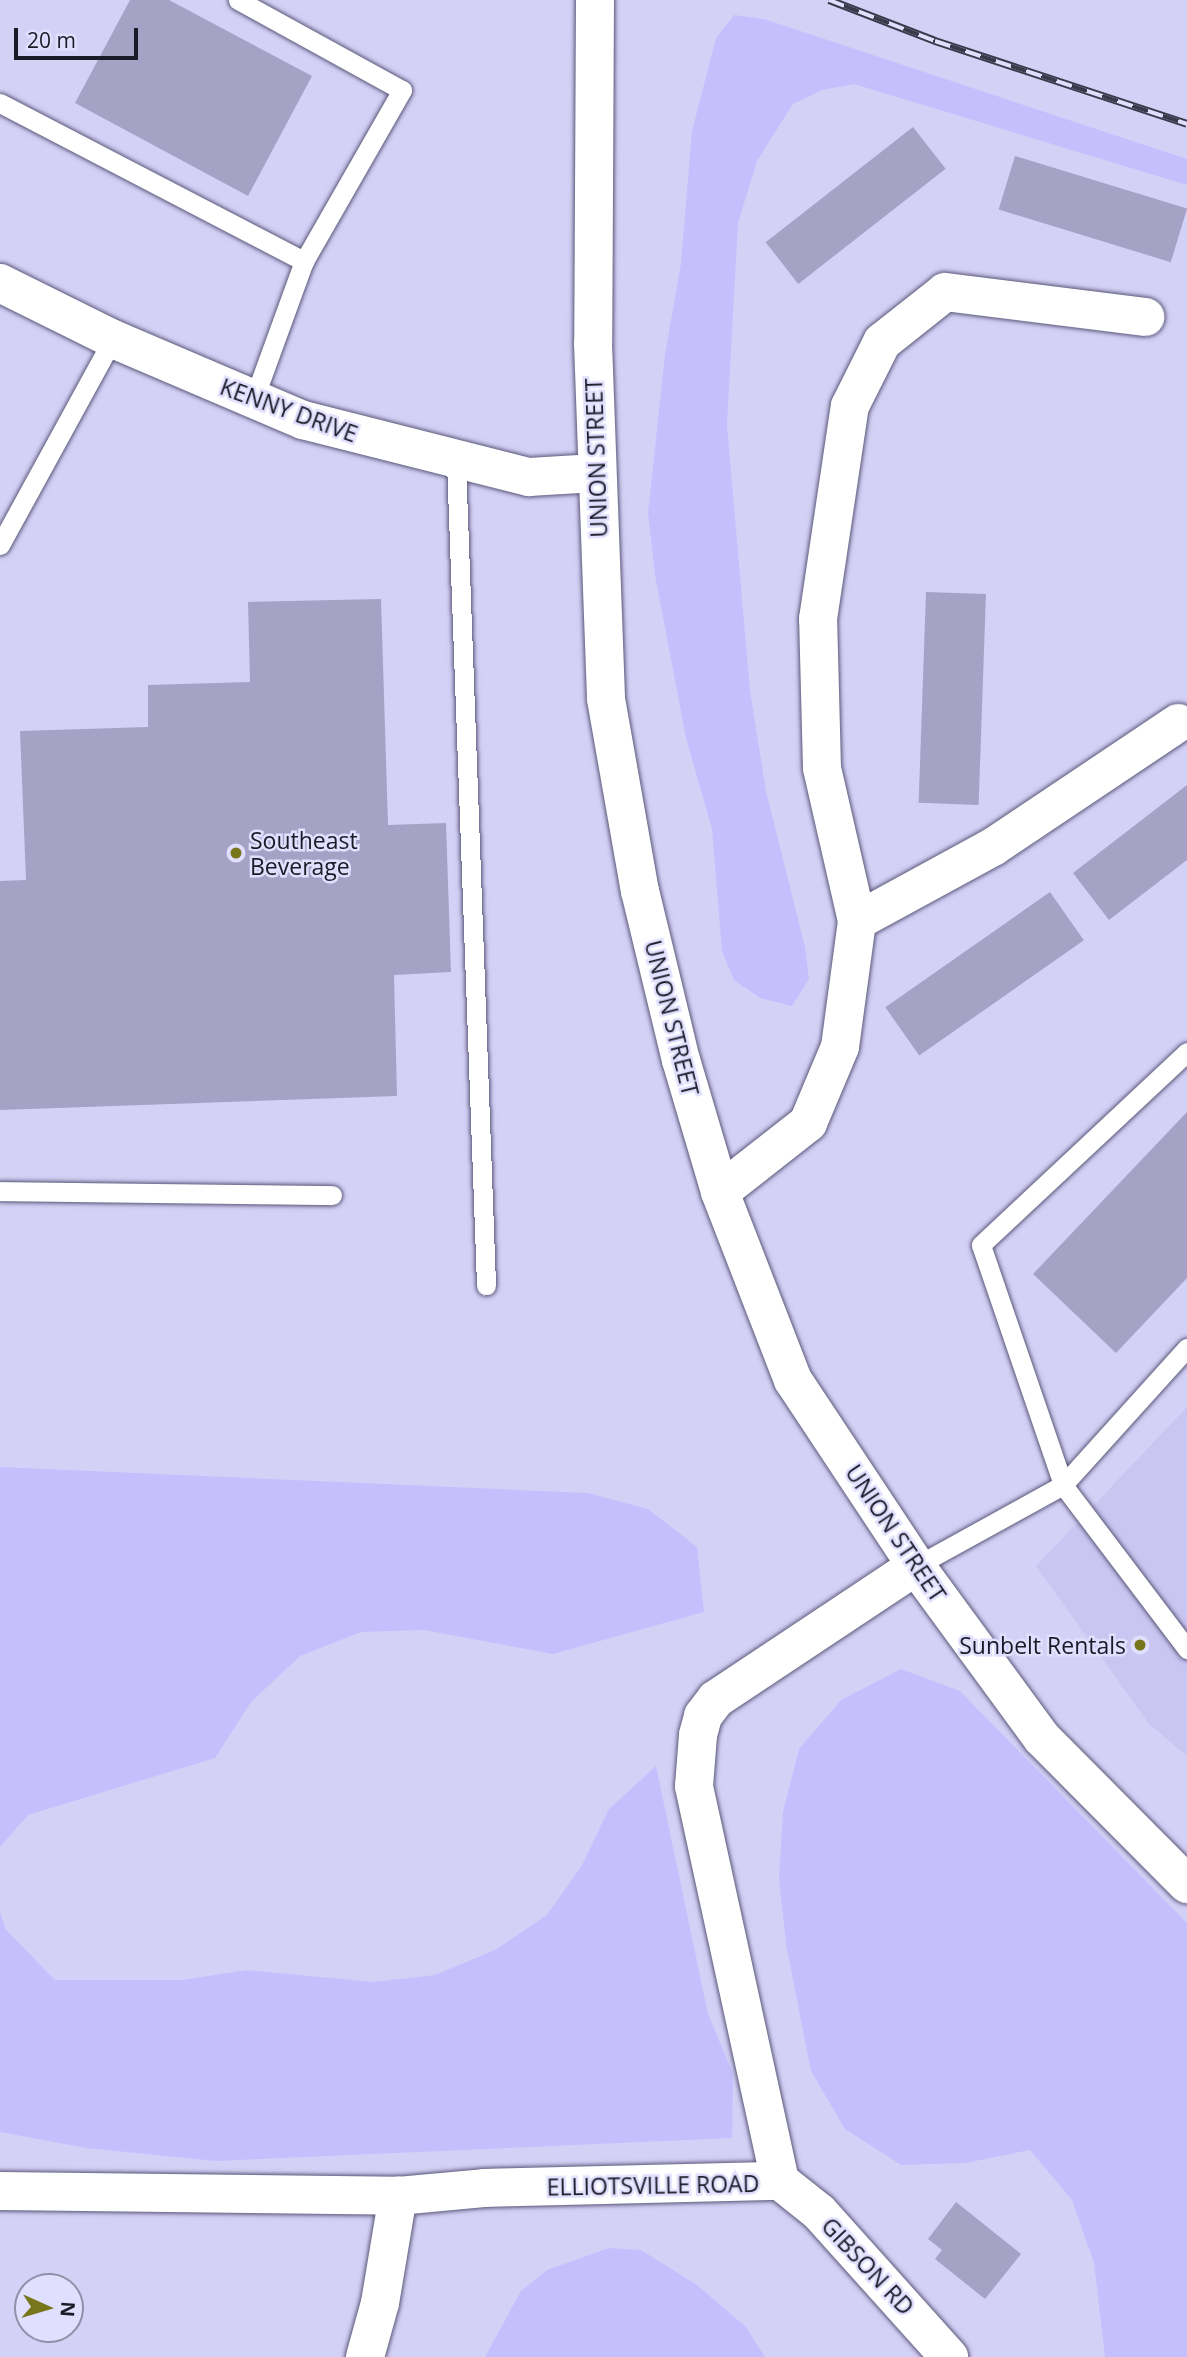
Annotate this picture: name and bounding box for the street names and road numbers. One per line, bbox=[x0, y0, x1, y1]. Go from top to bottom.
street label: KENNY DRIVE bbox=[217, 372, 361, 448]
street label: UNION STREET bbox=[579, 378, 613, 538]
street label: UNION STREET bbox=[639, 937, 705, 1099]
street label: UNION STREET bbox=[840, 1459, 952, 1607]
street label: ELLIOTSVILLE ROAD bbox=[546, 2169, 760, 2201]
street label: GIBSON RD bbox=[816, 2212, 920, 2320]

